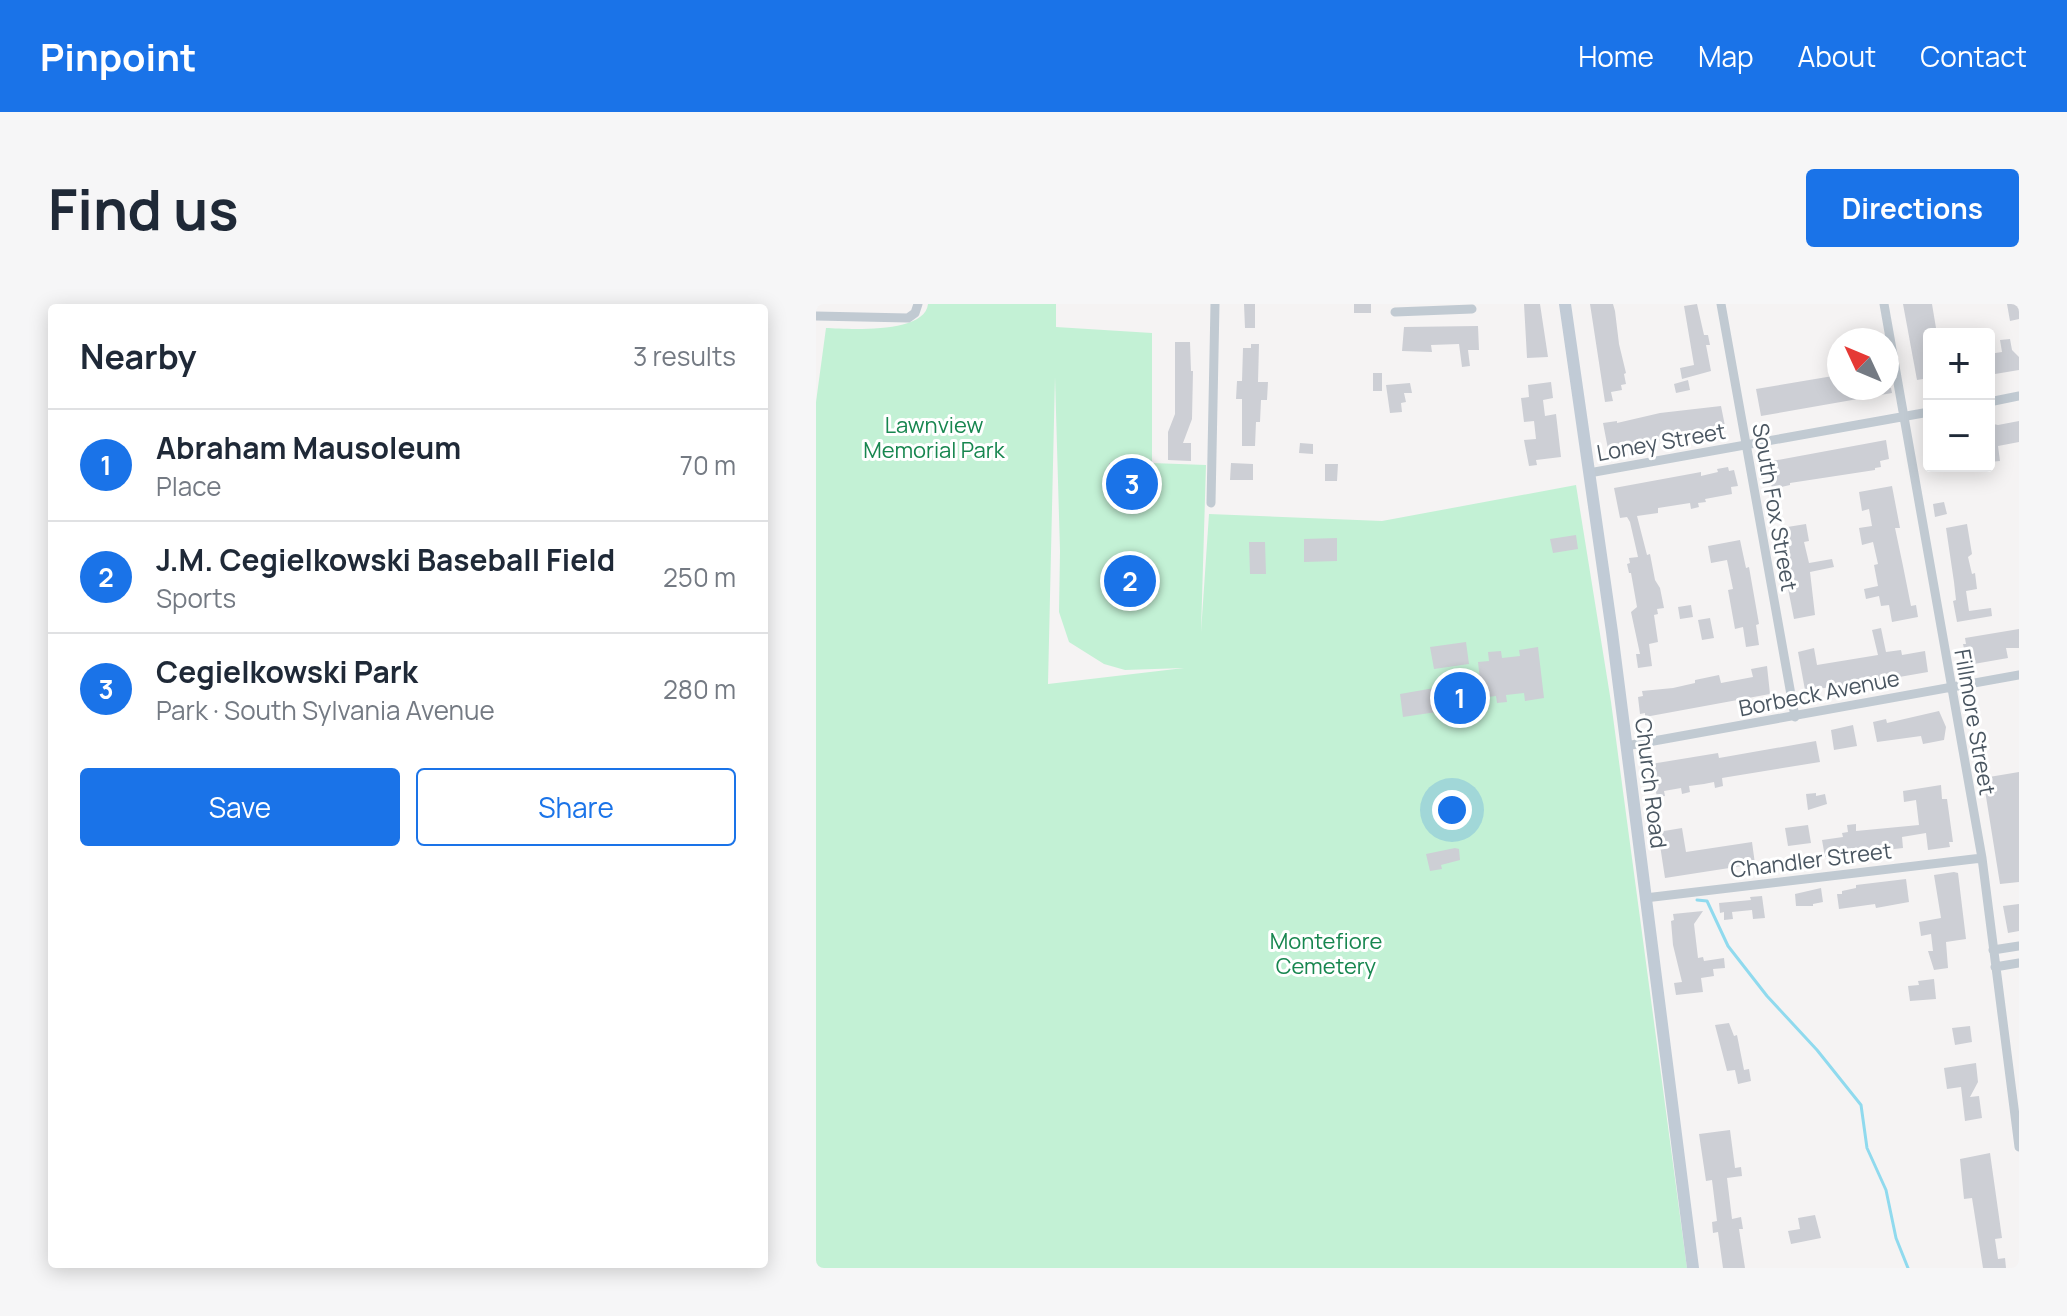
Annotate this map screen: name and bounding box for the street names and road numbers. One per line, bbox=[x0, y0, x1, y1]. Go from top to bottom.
street label: Loney Street bbox=[1594, 416, 1728, 468]
street label: South Fox Street bbox=[1745, 421, 1805, 594]
street label: Fillmore Street bbox=[1947, 647, 2003, 797]
street label: Borbeck Avenue bbox=[1736, 663, 1902, 723]
street label: Church Road bbox=[1628, 716, 1674, 850]
street label: Chandler Street bbox=[1729, 835, 1893, 885]

